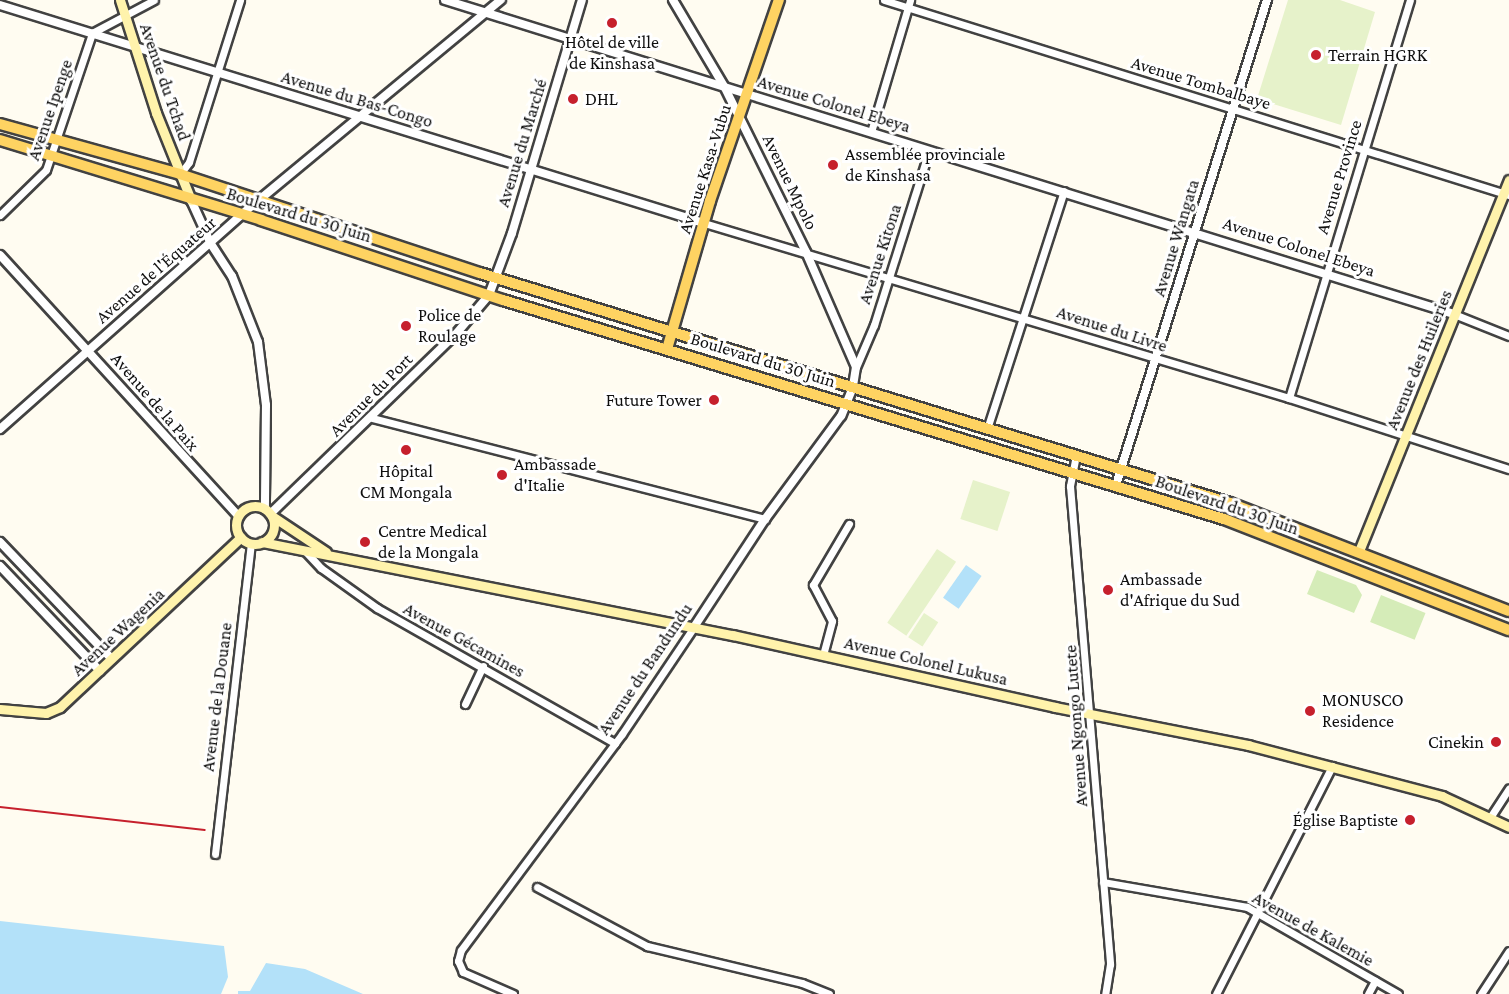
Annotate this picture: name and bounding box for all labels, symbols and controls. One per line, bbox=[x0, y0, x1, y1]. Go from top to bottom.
marker: Hôtel de ville de Kinshasa bbox=[605, 16, 619, 30]
street label: Avenue du Tchad bbox=[135, 20, 195, 144]
place label: Hôtel de ville de Kinshasa bbox=[565, 32, 659, 74]
place label: Terrain HGRK bbox=[1328, 44, 1427, 66]
marker: Terrain HGRK bbox=[1309, 48, 1323, 62]
street label: Avenue Tombalbaye bbox=[1129, 52, 1273, 114]
street label: Avenue Ipenge bbox=[23, 57, 77, 163]
street label: Avenue du Bas-Congo bbox=[279, 66, 435, 132]
street label: Avenue Colonel Ebeya bbox=[755, 71, 913, 137]
street label: Avenue du Marché bbox=[492, 76, 552, 210]
place label: DHL bbox=[585, 88, 618, 110]
marker: DHL bbox=[566, 92, 580, 106]
street label: Avenue Kasa-Vubu bbox=[674, 102, 736, 236]
street label: Avenue Province bbox=[1311, 117, 1367, 237]
street label: Avenue Mpolo bbox=[758, 131, 822, 233]
place label: Assemblée provinciale de Kinshasa bbox=[845, 144, 1005, 186]
marker: Assemblée provinciale de Kinshasa bbox=[826, 158, 840, 172]
street label: Avenue Wangata bbox=[1148, 177, 1204, 299]
street label: Boulevard du 30 Juin bbox=[224, 183, 374, 247]
street label: Avenue Kitona bbox=[854, 201, 906, 307]
street label: Avenue de l'Équateur bbox=[91, 212, 221, 328]
street label: Avenue Colonel Ebeya bbox=[1220, 212, 1378, 282]
street label: Avenue des Huileries bbox=[1381, 287, 1457, 433]
street label: Avenue du Livre bbox=[1054, 301, 1170, 357]
place label: Police de Roulage bbox=[418, 305, 481, 348]
marker: Police de Roulage bbox=[399, 319, 413, 333]
street label: Boulevard du 30 Juin bbox=[688, 328, 838, 392]
street label: Avenue de la Paix bbox=[106, 348, 204, 456]
street label: Avenue du Port bbox=[325, 349, 417, 441]
place label: Future Tower bbox=[606, 389, 702, 411]
marker: Future Tower bbox=[707, 393, 721, 407]
marker: Hôpital CM Mongala bbox=[397, 441, 415, 459]
place label: Ambassade d'Italie bbox=[514, 454, 596, 496]
place label: Hôpital CM Mongala bbox=[360, 461, 452, 504]
marker: Ambassade d'Italie bbox=[495, 468, 509, 482]
street label: Boulevard du 30 Juin bbox=[1153, 470, 1301, 540]
place label: Centre Medical de la Mongala bbox=[378, 521, 487, 564]
marker: Centre Medical de la Mongala bbox=[356, 533, 374, 551]
place label: Ambassade d'Afrique du Sud bbox=[1120, 569, 1240, 612]
street label: Avenue Wagenia bbox=[67, 583, 169, 681]
marker: Ambassade d'Afrique du Sud bbox=[1101, 583, 1115, 597]
street label: Avenue Gécamines bbox=[400, 598, 528, 682]
street label: Avenue du Bandundu bbox=[593, 599, 697, 739]
street label: Avenue de la Douane bbox=[197, 621, 237, 773]
street label: Avenue Colonel Lukusa bbox=[842, 632, 1010, 690]
street label: Avenue Ngongo Lutete bbox=[1060, 644, 1092, 808]
place label: MONUSCO Residence bbox=[1322, 690, 1404, 732]
marker: MONUSCO Residence bbox=[1303, 704, 1317, 718]
place label: Cinekin bbox=[1428, 731, 1484, 753]
marker: Cinekin bbox=[1489, 735, 1503, 749]
place label: Église Baptiste bbox=[1293, 809, 1398, 831]
marker: Église Baptiste bbox=[1403, 813, 1417, 827]
street label: Avenue de Kalemie bbox=[1249, 887, 1377, 971]

